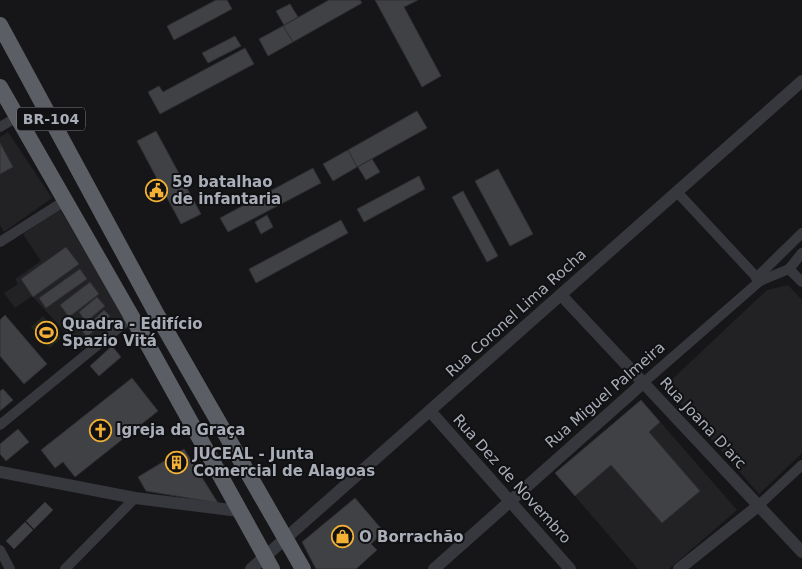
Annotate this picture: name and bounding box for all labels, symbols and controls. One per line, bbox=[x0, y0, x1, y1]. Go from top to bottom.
road number: BR-104 bbox=[17, 108, 85, 130]
place label: 59 batalhao de infantaria bbox=[172, 173, 281, 208]
public building icon: 59 batalhao de infantaria bbox=[144, 179, 168, 203]
street label: Rua Coronel Lima Rocha bbox=[442, 245, 590, 381]
place label: Quadra - Edifício Spazio Vitá bbox=[62, 315, 203, 350]
sports icon: Quadra - Edifício Spazio Vitá bbox=[34, 321, 58, 345]
street label: Rua Miguel Palmeira bbox=[542, 338, 668, 452]
street label: Rua Joana D'arc bbox=[656, 374, 750, 472]
street label: Rua Dez de Novembro bbox=[449, 411, 575, 547]
church icon: Igreja da Graça bbox=[88, 418, 112, 442]
place label: Igreja da Graça bbox=[116, 421, 245, 439]
place label: JUCEAL - Junta Comercial de Alagoas bbox=[192, 445, 375, 480]
building icon: JUCEAL - Junta Comercial de Alagoas bbox=[165, 451, 189, 475]
shop icon: O Borrachão bbox=[331, 525, 355, 549]
place label: O Borrachão bbox=[359, 528, 464, 546]

